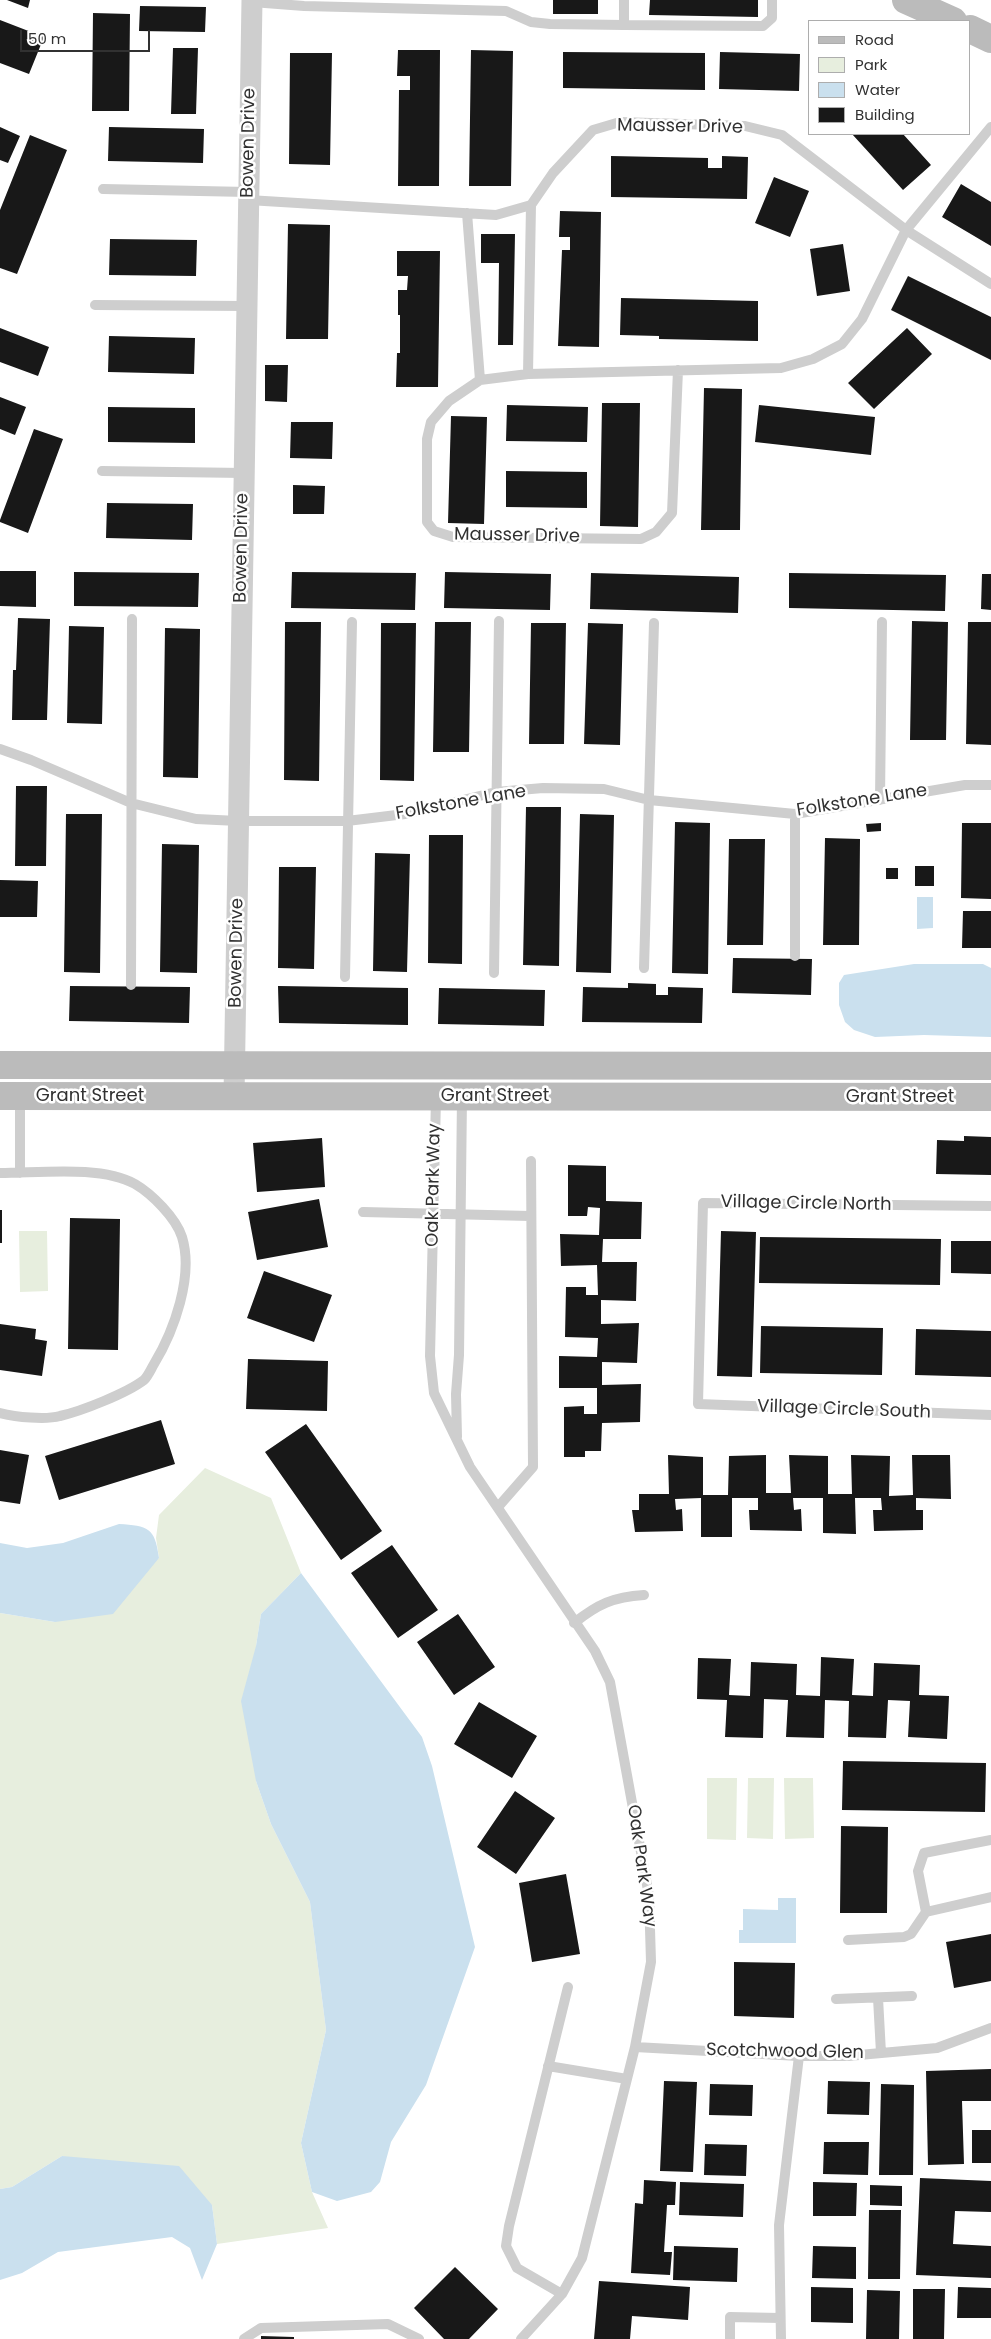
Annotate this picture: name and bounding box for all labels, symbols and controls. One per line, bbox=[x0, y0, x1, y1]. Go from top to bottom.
scale bar bbox=[22, 20, 152, 52]
legend bbox=[808, 20, 971, 135]
text: 50 m bbox=[28, 28, 66, 49]
text: Road bbox=[855, 29, 894, 50]
text: Park bbox=[855, 54, 887, 75]
text: Water bbox=[855, 79, 900, 100]
street label: Bowen Drive bbox=[237, 88, 261, 198]
text: Building bbox=[855, 104, 915, 125]
street label: Mausser Drive bbox=[617, 115, 743, 139]
street label: Bowen Drive bbox=[230, 493, 254, 603]
street label: Mausser Drive bbox=[454, 524, 580, 548]
street label: Folkstone Lane bbox=[795, 780, 929, 822]
street label: Folkstone Lane bbox=[394, 781, 528, 825]
street label: Bowen Drive bbox=[225, 898, 249, 1008]
street label: Grant Street bbox=[36, 1085, 144, 1107]
street label: Grant Street bbox=[441, 1085, 549, 1107]
street label: Grant Street bbox=[846, 1086, 954, 1108]
street label: Oak Park Way bbox=[422, 1123, 446, 1247]
street label: Village Circle North bbox=[720, 1192, 892, 1216]
street label: Village Circle South bbox=[757, 1396, 931, 1424]
street label: Oak Park Way bbox=[622, 1803, 660, 1929]
street label: Scotchwood Glen bbox=[706, 2040, 864, 2064]

